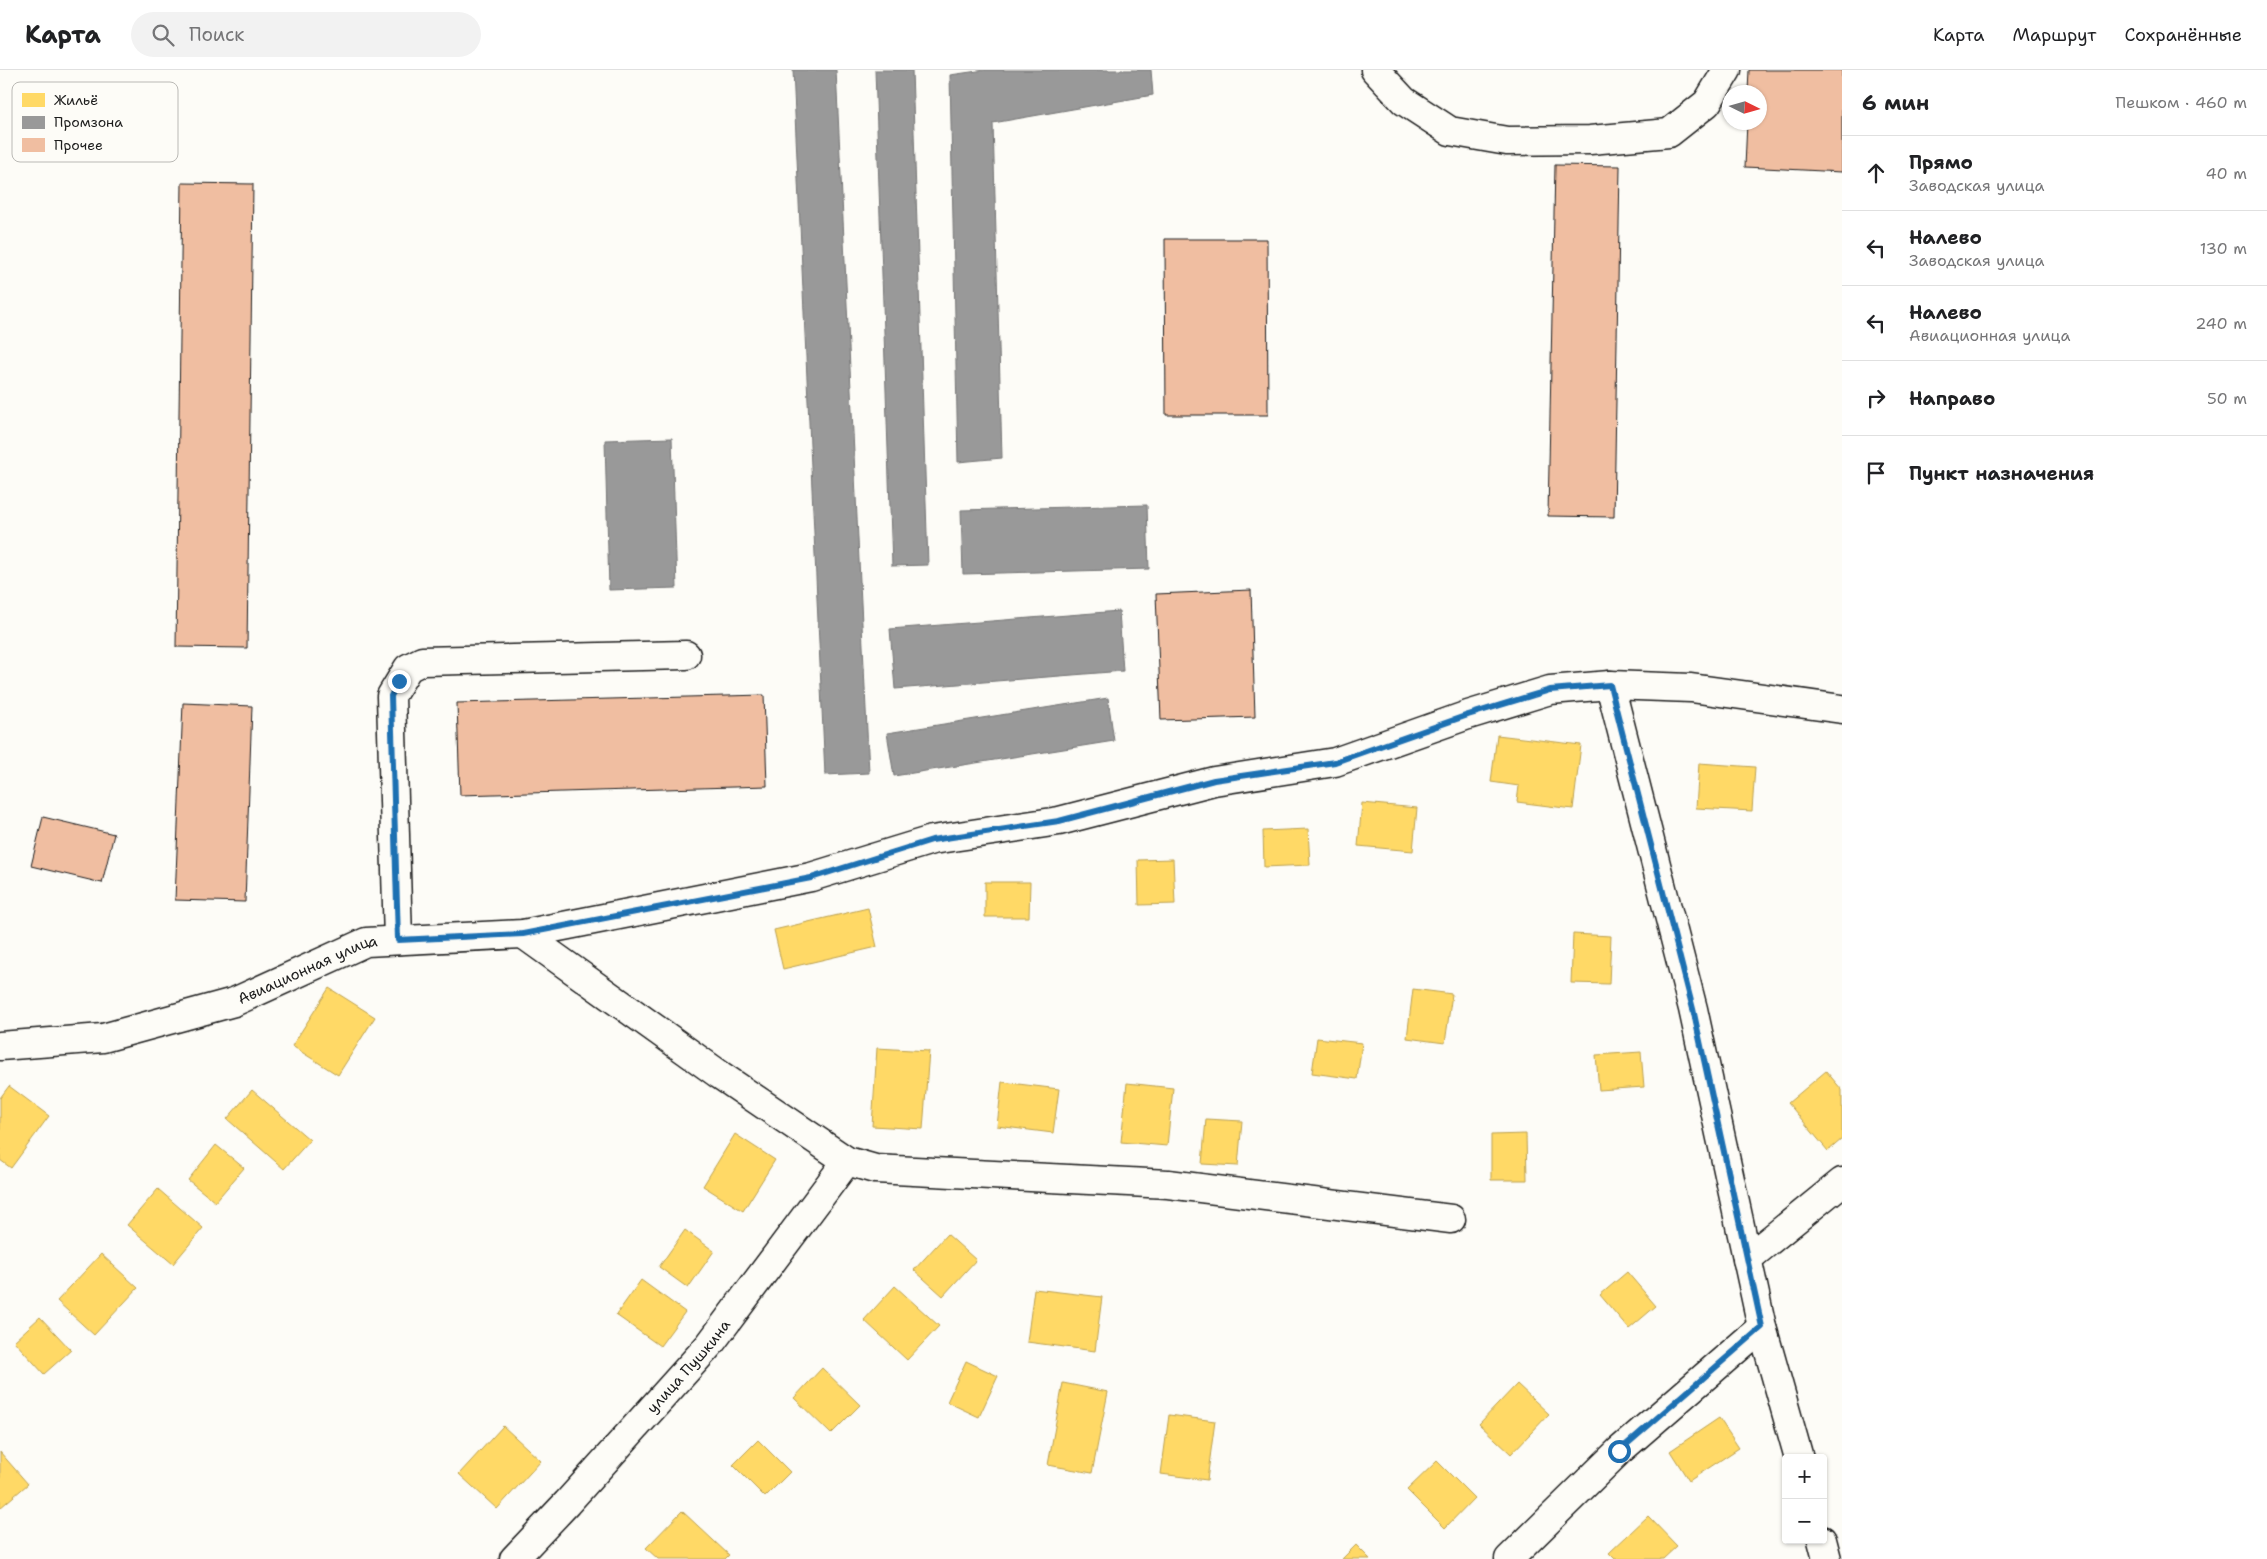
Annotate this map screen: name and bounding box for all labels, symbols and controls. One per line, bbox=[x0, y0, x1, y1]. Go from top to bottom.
search box bbox=[131, 12, 481, 57]
text: Карта bbox=[25, 19, 101, 51]
icon: search bbox=[149, 21, 177, 49]
text: Поиск bbox=[189, 22, 244, 47]
text: Карта bbox=[1933, 23, 1984, 47]
text: Маршрут bbox=[2012, 23, 2096, 47]
text: Сохранённые bbox=[2124, 23, 2242, 47]
legend bbox=[12, 82, 178, 162]
north arrow bbox=[1722, 85, 1767, 130]
text: 6 мин bbox=[1862, 89, 1929, 117]
text: Жильё bbox=[54, 91, 98, 109]
text: Пешком · 460 m bbox=[2116, 92, 2247, 113]
text: Промзона bbox=[54, 113, 123, 131]
text: Прочее bbox=[54, 136, 103, 154]
text: Прямо bbox=[1909, 150, 1973, 175]
icon: ahead bbox=[1862, 159, 1890, 187]
text: 40 m bbox=[2205, 163, 2247, 184]
text: Заводская улица bbox=[1909, 175, 2045, 196]
text: Налево bbox=[1909, 225, 1982, 250]
icon: left bbox=[1862, 234, 1890, 262]
text: 130 m bbox=[2200, 238, 2247, 259]
text: Заводская улица bbox=[1909, 250, 2045, 271]
text: Налево bbox=[1909, 300, 1982, 325]
icon: left bbox=[1862, 309, 1890, 337]
text: 240 m bbox=[2195, 313, 2247, 334]
text: Авиационная улица bbox=[1909, 325, 2070, 346]
icon: right bbox=[1862, 384, 1890, 412]
text: Направо bbox=[1909, 386, 1995, 411]
text: 50 m bbox=[2207, 388, 2247, 409]
icon: arrive bbox=[1862, 459, 1890, 487]
text: Пункт назначения bbox=[1909, 461, 2094, 486]
route end bbox=[388, 670, 411, 693]
street label: Авиационная улица bbox=[234, 931, 379, 1009]
street label: улица Пушкина bbox=[642, 1315, 735, 1418]
route start bbox=[1608, 1440, 1631, 1463]
map controls bbox=[1782, 1454, 1827, 1544]
button: + bbox=[1782, 1454, 1827, 1499]
button: − bbox=[1782, 1499, 1827, 1544]

